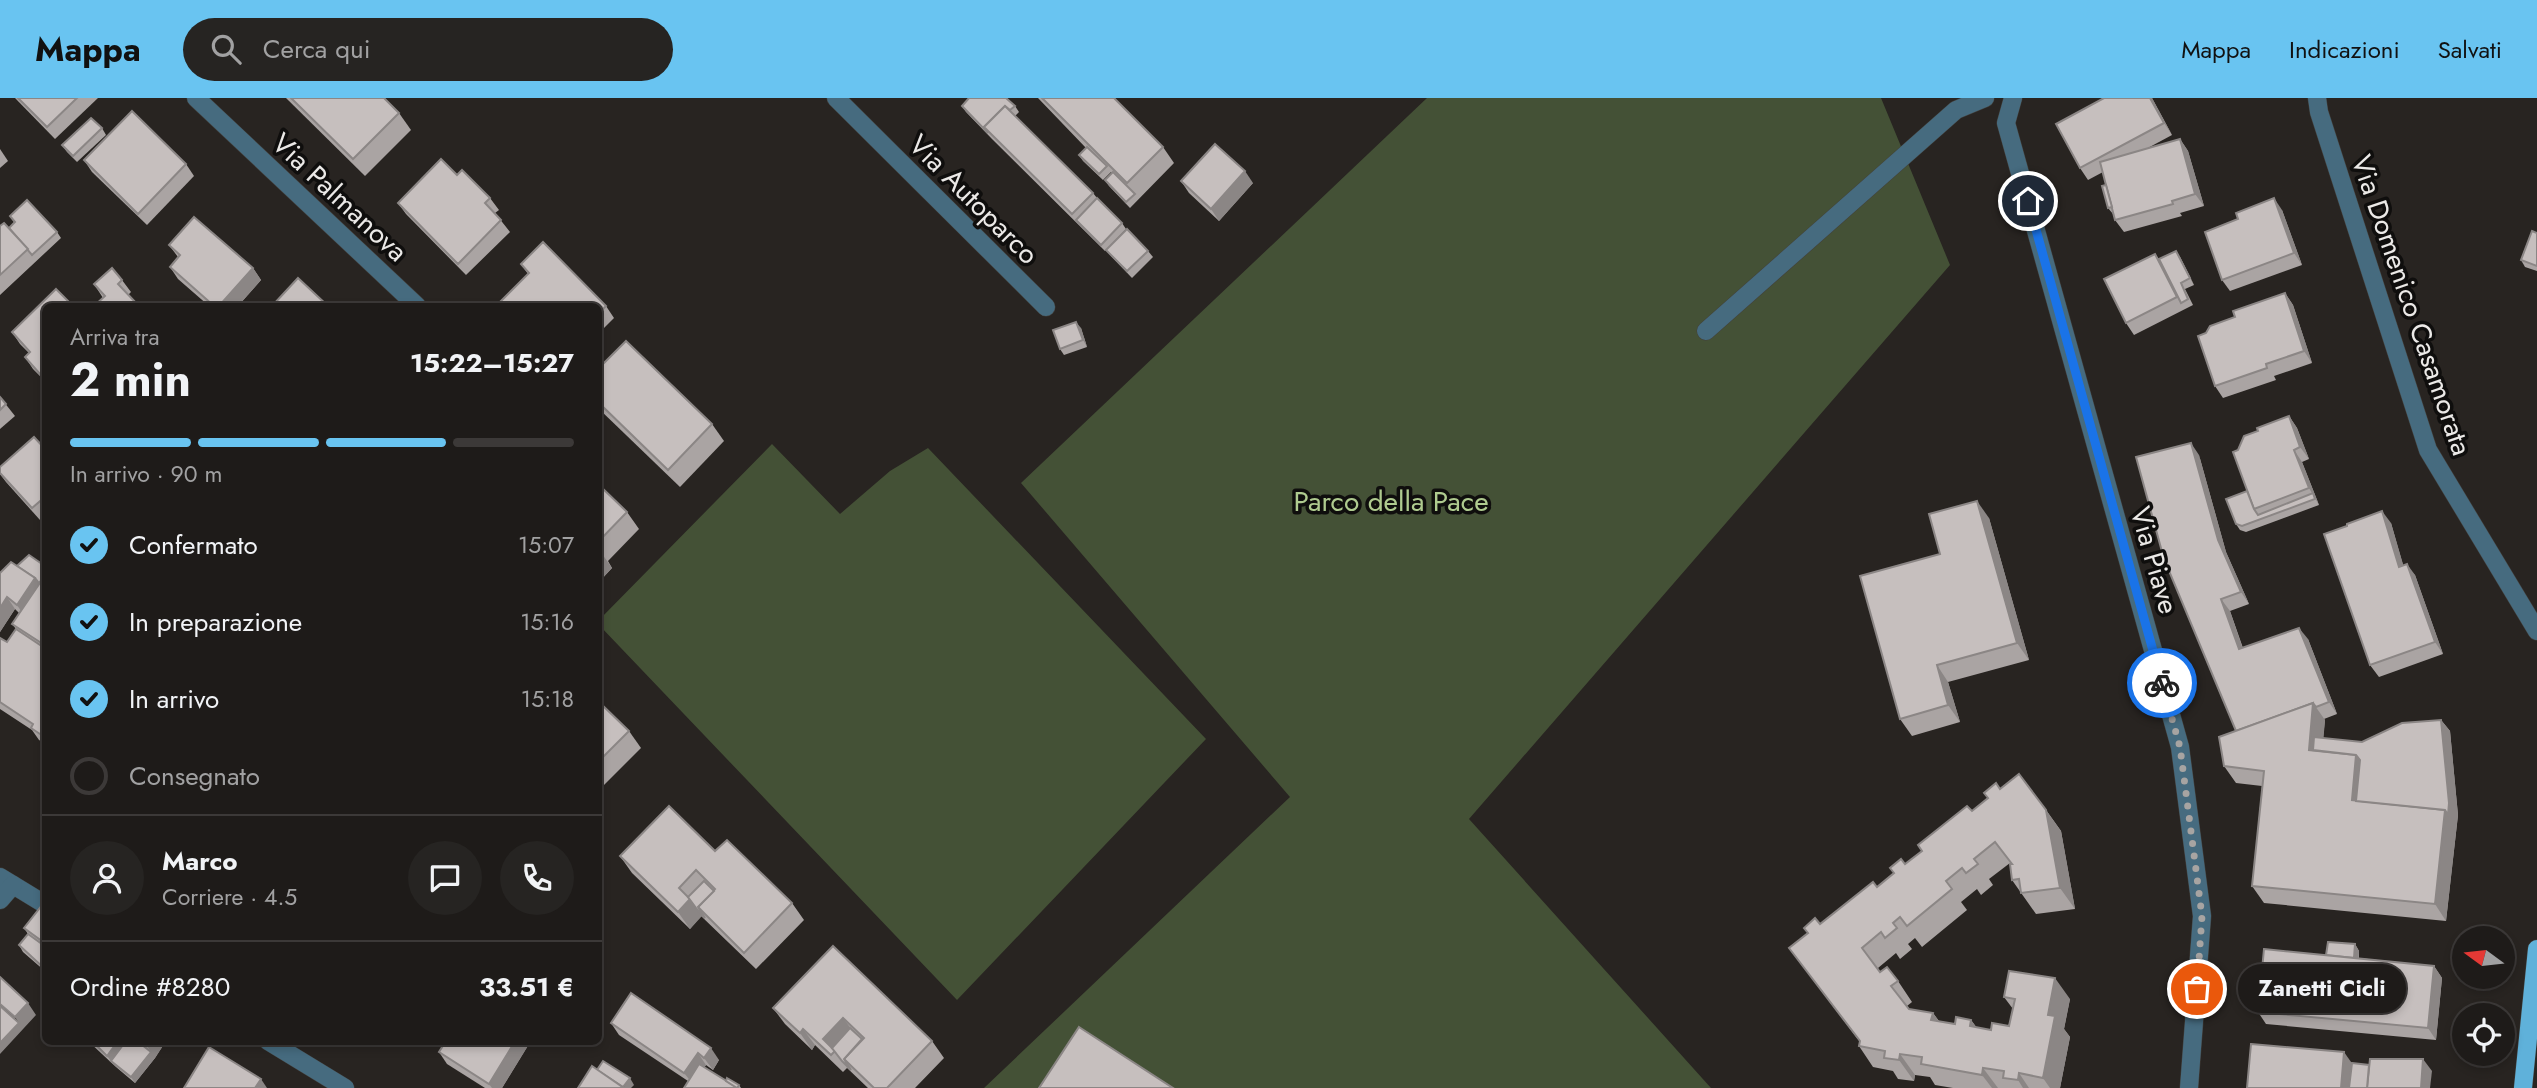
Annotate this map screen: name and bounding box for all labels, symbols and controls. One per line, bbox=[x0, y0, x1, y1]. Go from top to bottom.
search box bbox=[183, 18, 673, 81]
text: Mappa bbox=[35, 26, 141, 73]
icon: search bbox=[207, 30, 245, 68]
text: Cerca qui bbox=[263, 30, 370, 68]
text: Mappa bbox=[2181, 32, 2251, 67]
text: Indicazioni bbox=[2289, 32, 2400, 67]
text: Salvati bbox=[2438, 32, 2502, 67]
street label: Via Palmanova bbox=[263, 123, 417, 271]
street label: Via Autoparco bbox=[899, 125, 1048, 274]
street label: Via Domenico Casamorata bbox=[2341, 150, 2482, 461]
pin bbox=[1998, 171, 2058, 231]
icon: home bbox=[2009, 182, 2047, 220]
text: Arriva tra bbox=[70, 320, 160, 354]
text: 15:22–15:27 bbox=[410, 344, 574, 382]
text: 2 min bbox=[70, 347, 191, 413]
text: In arrivo · 90 m bbox=[70, 457, 222, 491]
park label: Parco della Pace bbox=[1293, 481, 1489, 522]
street label: Via Piave bbox=[2120, 502, 2189, 619]
icon: check bbox=[70, 526, 108, 564]
text: Confermato bbox=[129, 526, 258, 564]
text: 15:07 bbox=[518, 528, 574, 562]
icon: check bbox=[70, 603, 108, 641]
text: In preparazione bbox=[129, 603, 302, 641]
text: 15:16 bbox=[520, 605, 574, 639]
courier bbox=[2127, 648, 2197, 718]
icon: bike bbox=[2143, 664, 2181, 702]
icon: check bbox=[70, 680, 108, 718]
text: In arrivo bbox=[129, 680, 219, 718]
text: 15:18 bbox=[521, 682, 574, 716]
text: Consegnato bbox=[129, 757, 260, 795]
button: person bbox=[70, 841, 144, 915]
button: chat bbox=[408, 841, 482, 915]
button: phone bbox=[500, 841, 574, 915]
text: Marco bbox=[162, 842, 238, 880]
text: Corriere · 4.5 bbox=[162, 880, 297, 914]
north arrow bbox=[2452, 926, 2515, 989]
map controls bbox=[2452, 926, 2515, 1066]
pin bbox=[2167, 959, 2227, 1019]
callout: Zanetti Cicli bbox=[2239, 964, 2407, 1014]
text: Ordine #8280 bbox=[70, 968, 230, 1006]
text: 33.51 € bbox=[479, 968, 574, 1006]
icon: bag bbox=[2178, 970, 2216, 1008]
text: Zanetti Cicli bbox=[2258, 971, 2386, 1005]
button: locate bbox=[2452, 1003, 2515, 1066]

